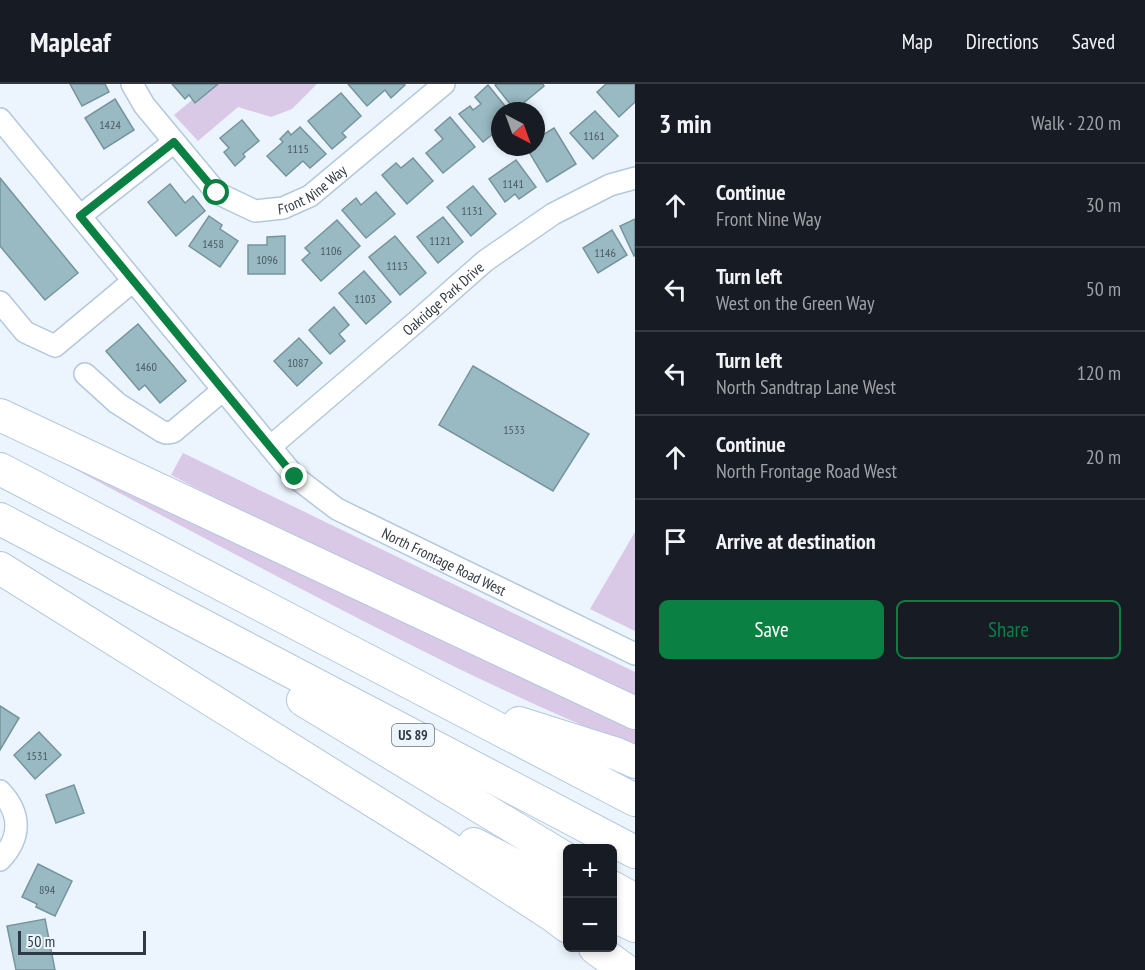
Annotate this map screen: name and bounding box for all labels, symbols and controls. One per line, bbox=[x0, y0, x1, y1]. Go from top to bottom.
text: Mapleaf bbox=[30, 23, 111, 60]
text: Map bbox=[902, 28, 933, 55]
text: Directions bbox=[966, 28, 1039, 55]
text: Saved bbox=[1072, 28, 1115, 55]
north arrow bbox=[491, 102, 545, 156]
text: 3 min bbox=[659, 107, 712, 140]
text: Walk · 220 m bbox=[1031, 110, 1121, 136]
house number: 1424 bbox=[99, 117, 121, 132]
house number: 1161 bbox=[583, 128, 605, 143]
house number: 1115 bbox=[287, 141, 309, 156]
street label: Front Nine Way bbox=[277, 160, 350, 218]
house number: 1141 bbox=[502, 176, 524, 191]
text: Continue bbox=[716, 178, 786, 206]
route start bbox=[203, 179, 229, 205]
icon: ahead bbox=[659, 189, 692, 222]
text: 30 m bbox=[1086, 192, 1121, 218]
house number: 1131 bbox=[461, 203, 483, 218]
text: Front Nine Way bbox=[716, 206, 821, 232]
house number: 1121 bbox=[429, 233, 451, 248]
house number: 1458 bbox=[202, 236, 224, 251]
house number: 1106 bbox=[320, 243, 342, 258]
house number: 1146 bbox=[594, 245, 616, 260]
house number: 1096 bbox=[256, 252, 278, 267]
street label: Oakridge Park Drive bbox=[398, 257, 487, 339]
house number: 1113 bbox=[386, 258, 408, 273]
text: Turn left bbox=[716, 262, 782, 290]
icon: left bbox=[659, 273, 692, 306]
text: 50 m bbox=[1086, 276, 1121, 302]
text: West on the Green Way bbox=[716, 290, 875, 316]
house number: 1103 bbox=[354, 291, 376, 306]
text: Turn left bbox=[716, 346, 782, 374]
house number: 1087 bbox=[287, 355, 309, 370]
icon: left bbox=[659, 357, 692, 390]
house number: 1460 bbox=[135, 359, 157, 374]
text: 120 m bbox=[1077, 360, 1121, 386]
text: North Sandtrap Lane West bbox=[716, 374, 896, 400]
house number: 1533 bbox=[503, 422, 525, 437]
text: Continue bbox=[716, 430, 786, 458]
icon: ahead bbox=[659, 441, 692, 474]
text: 20 m bbox=[1086, 444, 1121, 470]
text: North Frontage Road West bbox=[716, 458, 897, 484]
route end bbox=[281, 463, 307, 489]
street label: North Frontage Road West bbox=[379, 523, 510, 599]
icon: arrive bbox=[659, 525, 692, 558]
text: Arrive at destination bbox=[716, 527, 876, 555]
button: Save bbox=[659, 600, 884, 659]
button: Share bbox=[896, 600, 1121, 659]
road number: US 89 bbox=[392, 724, 434, 746]
house number: 1531 bbox=[26, 748, 48, 763]
map controls bbox=[563, 844, 617, 952]
button: + bbox=[563, 844, 617, 898]
house number: 894 bbox=[39, 882, 56, 897]
button: − bbox=[563, 898, 617, 952]
scale bar bbox=[18, 928, 146, 956]
text: 50 m bbox=[27, 931, 55, 951]

